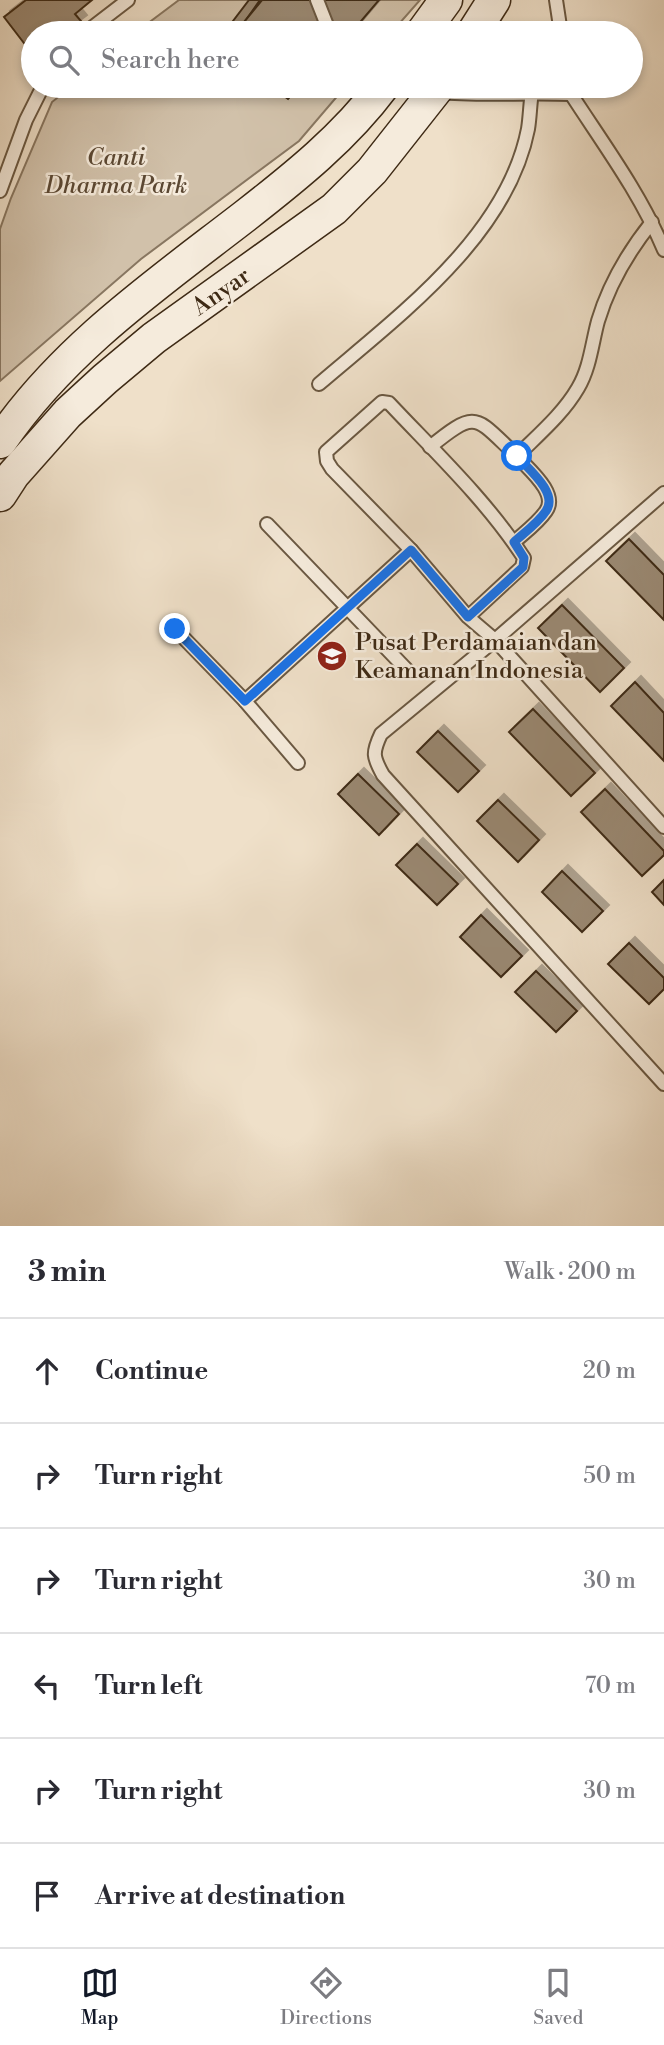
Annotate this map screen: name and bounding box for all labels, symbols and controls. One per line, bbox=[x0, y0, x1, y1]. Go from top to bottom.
search box bbox=[21, 21, 643, 98]
icon: search bbox=[45, 41, 83, 79]
text: Search here bbox=[101, 44, 240, 76]
park label: Canti Dharma Park bbox=[44, 143, 187, 201]
street label: Anyar bbox=[186, 261, 257, 323]
route start bbox=[501, 440, 532, 471]
route end bbox=[159, 613, 190, 644]
place label: Pusat Perdamaian dan Keamanan Indonesia bbox=[355, 628, 597, 686]
school or university icon: Pusat Perdamaian dan Keamanan Indonesia bbox=[315, 639, 349, 673]
text: 3 min bbox=[28, 1253, 106, 1291]
text: Walk · 200 m bbox=[504, 1258, 636, 1286]
icon: ahead bbox=[28, 1352, 66, 1390]
text: Continue bbox=[95, 1355, 208, 1387]
text: 20 m bbox=[583, 1357, 636, 1385]
icon: right bbox=[28, 1457, 66, 1495]
text: Turn right bbox=[95, 1460, 223, 1492]
text: 50 m bbox=[583, 1462, 636, 1490]
icon: right bbox=[28, 1562, 66, 1600]
text: Turn right bbox=[95, 1565, 223, 1597]
text: 30 m bbox=[583, 1567, 636, 1595]
icon: left bbox=[28, 1667, 66, 1705]
text: Turn left bbox=[95, 1670, 203, 1702]
text: 70 m bbox=[585, 1672, 636, 1700]
icon: right bbox=[28, 1772, 66, 1810]
text: Turn right bbox=[95, 1775, 223, 1807]
text: 30 m bbox=[583, 1777, 636, 1805]
icon: arrive bbox=[28, 1877, 66, 1915]
text: Arrive at destination bbox=[95, 1880, 345, 1912]
tab: Map bbox=[81, 1964, 119, 2030]
tab: Directions bbox=[280, 1964, 372, 2030]
tab: Saved bbox=[533, 1964, 583, 2030]

